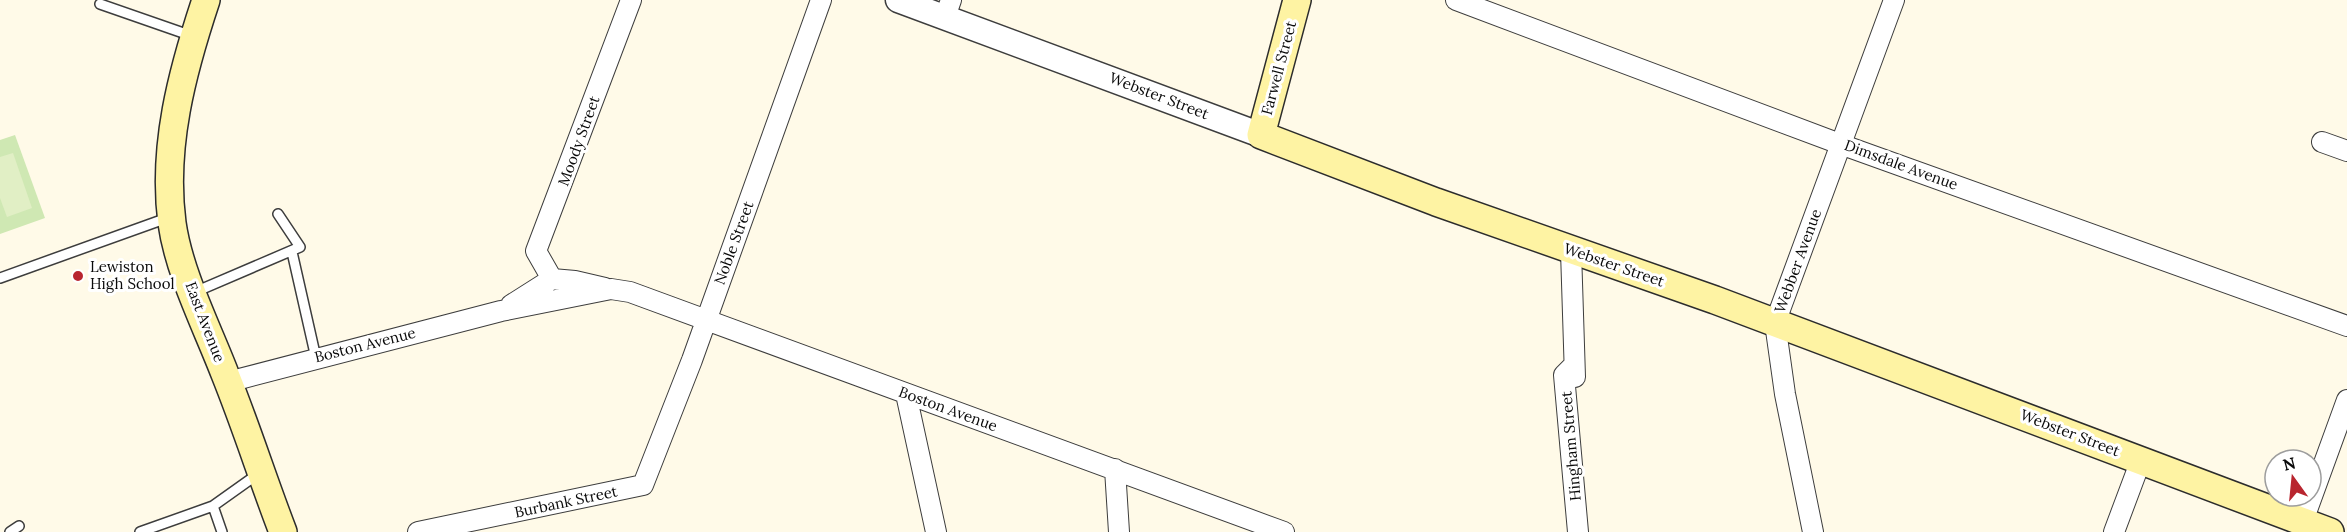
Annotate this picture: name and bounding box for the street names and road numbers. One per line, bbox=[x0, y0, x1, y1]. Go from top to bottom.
street label: Farwell Street bbox=[1257, 19, 1300, 117]
street label: Webster Street bbox=[1107, 68, 1212, 123]
street label: Moody Street bbox=[553, 93, 604, 188]
street label: Dimsdale Avenue bbox=[1842, 135, 1961, 194]
street label: Noble Street bbox=[710, 198, 757, 287]
street label: Webber Avenue bbox=[1770, 206, 1825, 315]
street label: Webster Street bbox=[1561, 238, 1667, 291]
street label: East Avenue bbox=[181, 279, 230, 365]
street label: Boston Avenue bbox=[312, 323, 417, 366]
street label: Boston Avenue bbox=[896, 382, 1000, 435]
street label: Hingham Street bbox=[1556, 390, 1585, 502]
street label: Webster Street bbox=[2018, 405, 2123, 460]
street label: Burbank Street bbox=[513, 481, 619, 522]

